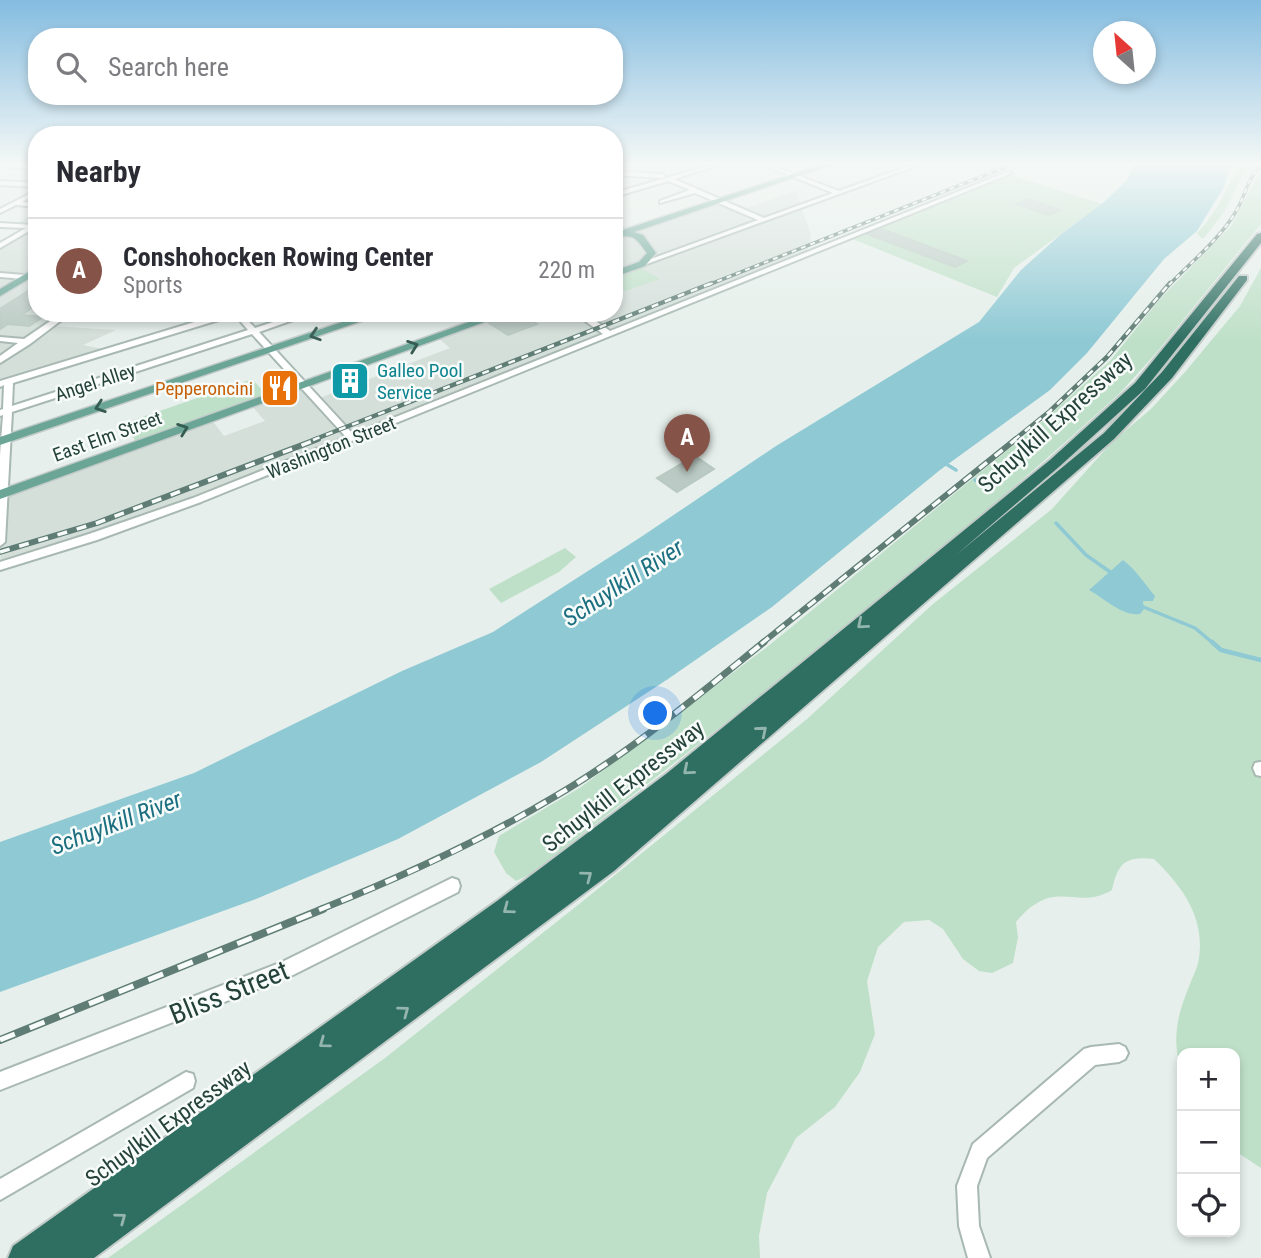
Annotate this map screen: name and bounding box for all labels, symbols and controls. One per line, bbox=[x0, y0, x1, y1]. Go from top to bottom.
north arrow bbox=[1093, 21, 1156, 84]
search box bbox=[28, 28, 623, 105]
icon: search bbox=[52, 48, 90, 86]
text: Search here bbox=[108, 52, 229, 82]
text: Nearby bbox=[56, 154, 141, 189]
text: Conshohocken Rowing Center bbox=[123, 242, 433, 272]
text: A bbox=[72, 257, 86, 284]
text: 220 m bbox=[538, 257, 595, 284]
text: Sports bbox=[123, 272, 183, 299]
one-way arrow bbox=[310, 327, 322, 341]
one-way arrow bbox=[406, 340, 418, 354]
street label: Schuylkill Expressway bbox=[973, 346, 1138, 499]
street label: Angel Alley bbox=[52, 359, 139, 406]
place label: Galleo Pool Service bbox=[377, 359, 463, 404]
building icon: Galleo Pool Service bbox=[329, 360, 371, 402]
restaurant icon: Pepperoncini bbox=[259, 367, 301, 409]
place label: Pepperoncini bbox=[155, 377, 253, 400]
one-way arrow bbox=[94, 399, 106, 413]
street label: East Elm Street bbox=[50, 406, 165, 467]
street label: Washington Street bbox=[263, 411, 399, 484]
pin: A bbox=[664, 414, 710, 472]
one-way arrow bbox=[177, 423, 189, 437]
water label: Schuylkill River bbox=[558, 533, 689, 632]
one-way arrow bbox=[858, 616, 871, 628]
your location bbox=[638, 696, 672, 730]
street label: Schuylkill Expressway bbox=[537, 715, 710, 858]
one-way arrow bbox=[754, 727, 767, 739]
one-way arrow bbox=[683, 761, 695, 774]
water label: Schuylkill River bbox=[47, 785, 186, 861]
one-way arrow bbox=[579, 872, 592, 884]
one-way arrow bbox=[503, 901, 516, 913]
street label: Bliss Street bbox=[165, 954, 294, 1031]
one-way arrow bbox=[396, 1007, 409, 1020]
one-way arrow bbox=[319, 1035, 332, 1047]
map controls bbox=[1177, 1048, 1240, 1237]
button: + bbox=[1177, 1048, 1240, 1111]
street label: Schuylkill Expressway bbox=[80, 1054, 257, 1192]
button: − bbox=[1177, 1111, 1240, 1174]
button: locate bbox=[1177, 1174, 1240, 1237]
one-way arrow bbox=[114, 1214, 126, 1226]

